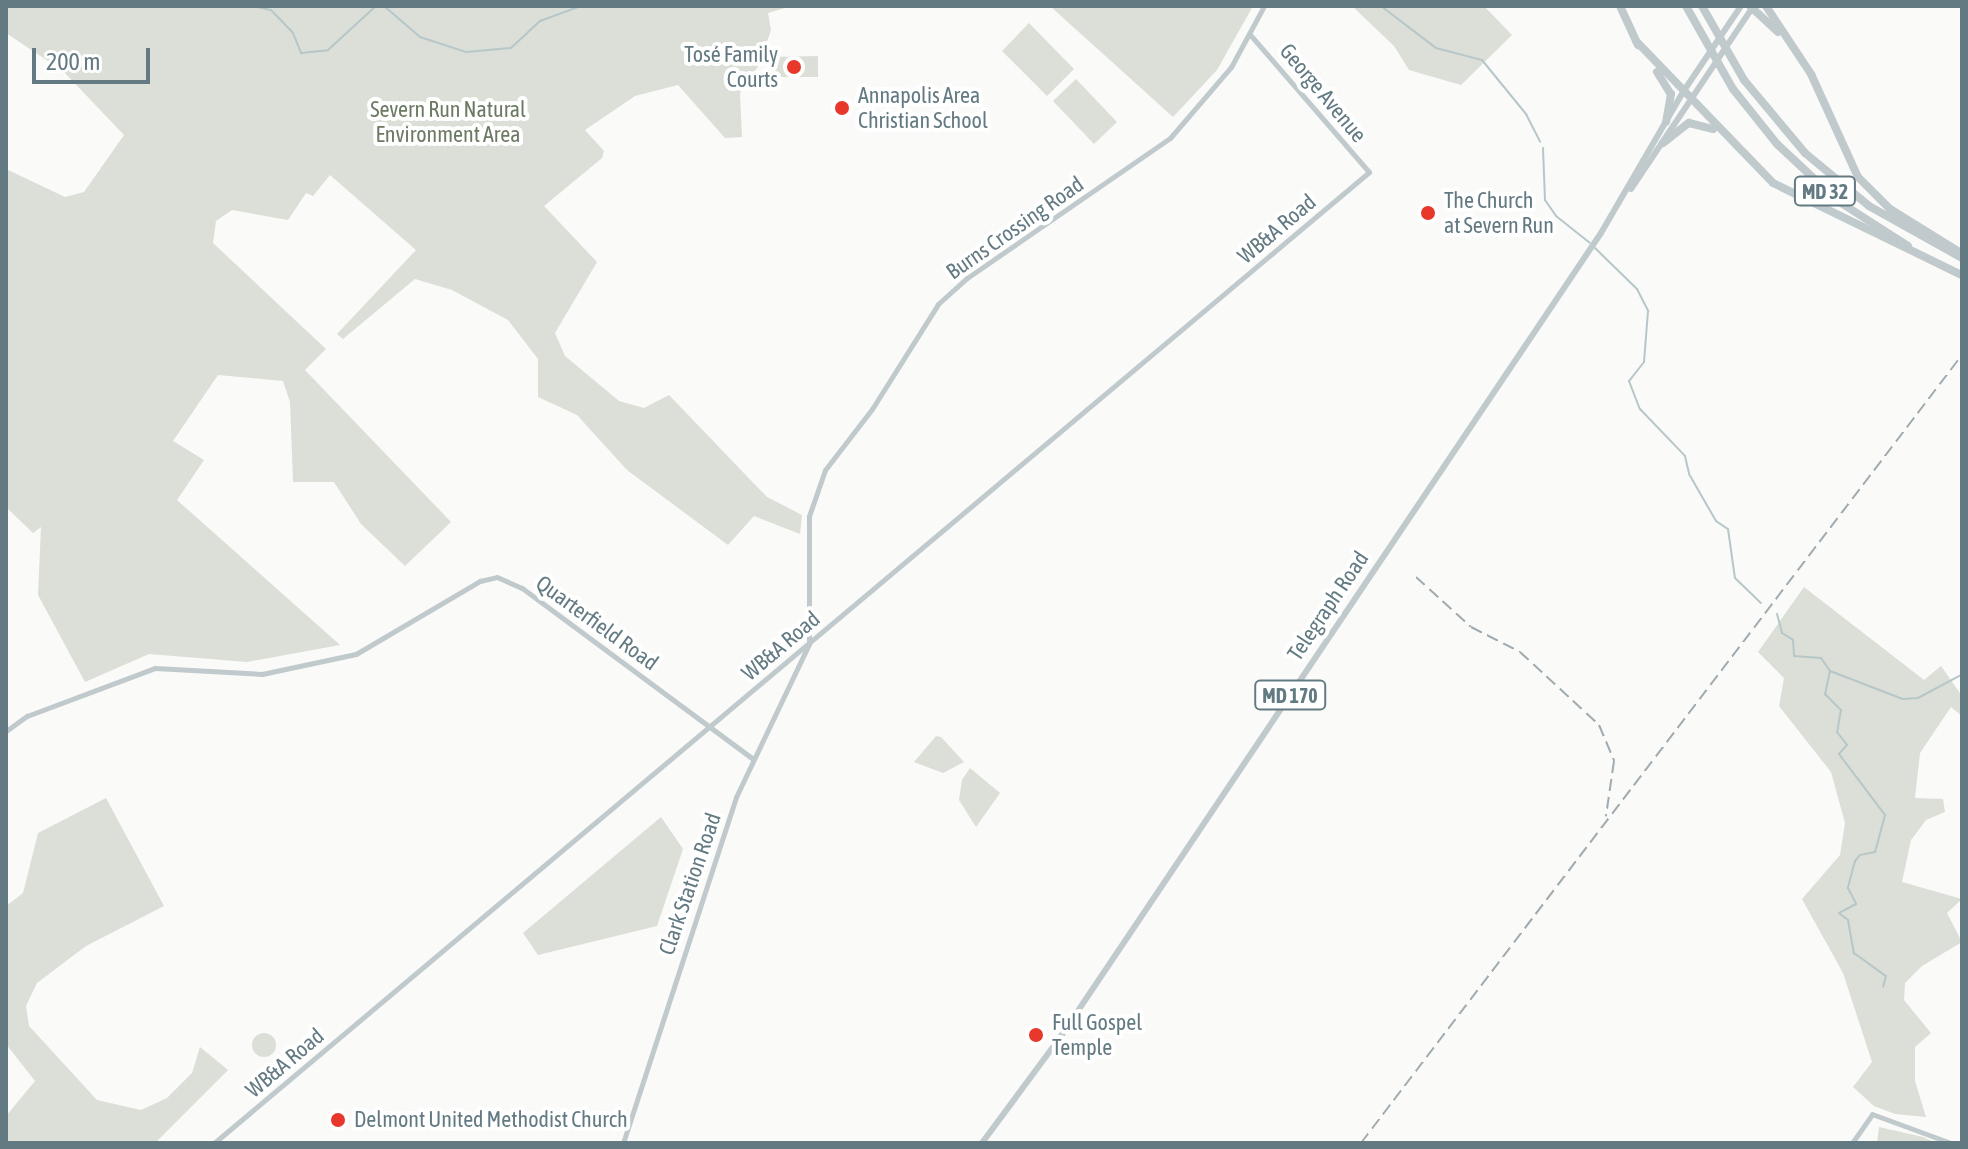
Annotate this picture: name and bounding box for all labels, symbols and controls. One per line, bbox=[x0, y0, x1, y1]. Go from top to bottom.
scale bar bbox=[36, 32, 154, 82]
street label: George Avenue bbox=[1274, 38, 1372, 148]
place label: Tosé Family Courts bbox=[684, 41, 778, 92]
text: 200 m bbox=[46, 48, 100, 75]
marker: Tosé Family Courts bbox=[785, 58, 803, 76]
place label: Annapolis Area Christian School bbox=[858, 82, 988, 134]
park label: Severn Run Natural Environment Area bbox=[370, 96, 526, 148]
marker: Annapolis Area Christian School bbox=[833, 99, 851, 117]
street label: Burns Crossing Road bbox=[941, 171, 1089, 285]
road number: MD 32 bbox=[1793, 175, 1857, 207]
place label: The Church at Severn Run bbox=[1444, 187, 1554, 238]
street label: WB&A Road bbox=[1233, 189, 1321, 269]
marker: The Church at Severn Run bbox=[1419, 204, 1437, 222]
street label: Telegraph Road bbox=[1282, 546, 1374, 666]
street label: Quarterfield Road bbox=[531, 570, 663, 676]
street label: WB&A Road bbox=[737, 606, 825, 686]
road number: MD 170 bbox=[1254, 679, 1326, 711]
street label: Clark Station Road bbox=[653, 810, 727, 958]
place label: Full Gospel Temple bbox=[1052, 1009, 1142, 1060]
street label: WB&A Road bbox=[241, 1023, 329, 1103]
marker: Full Gospel Temple bbox=[1027, 1026, 1045, 1044]
place label: Delmont United Methodist Church bbox=[354, 1107, 628, 1133]
marker: Delmont United Methodist Church bbox=[329, 1111, 347, 1129]

